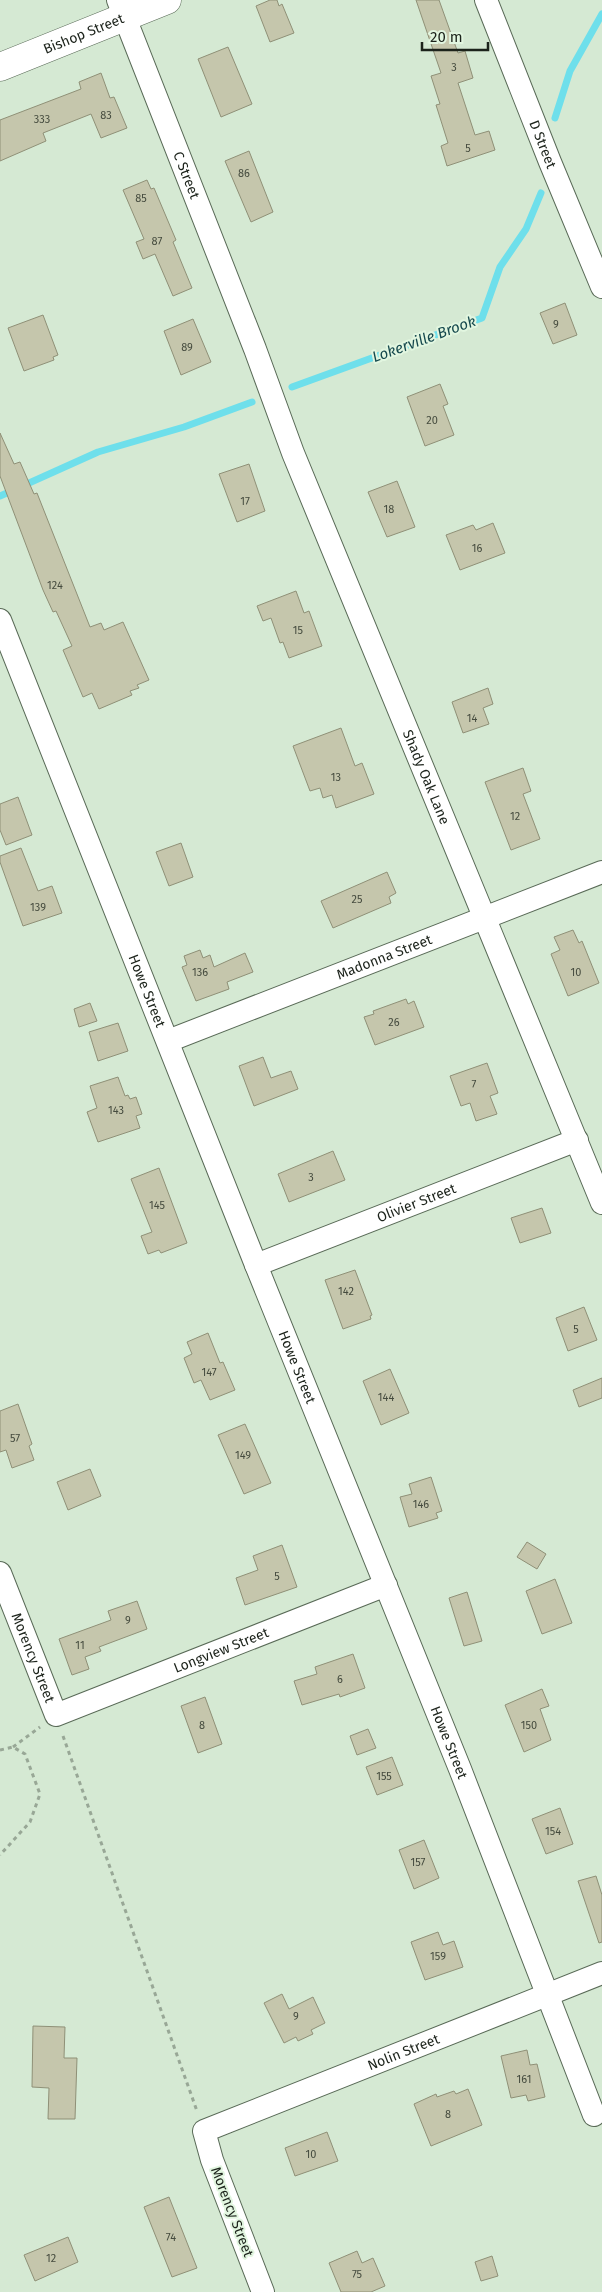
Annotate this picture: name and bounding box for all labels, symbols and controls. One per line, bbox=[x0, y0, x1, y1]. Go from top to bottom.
street label: Bishop Street bbox=[41, 9, 127, 57]
scale bar bbox=[422, 20, 488, 52]
text: 20 m bbox=[430, 28, 463, 46]
house number: 3 bbox=[451, 61, 457, 74]
house number: 83 bbox=[100, 109, 112, 122]
house number: 333 bbox=[34, 113, 50, 126]
street label: D Street bbox=[526, 117, 561, 172]
house number: 5 bbox=[465, 142, 471, 155]
street label: C Street bbox=[170, 149, 204, 202]
house number: 86 bbox=[238, 167, 250, 180]
house number: 85 bbox=[135, 192, 147, 205]
house number: 87 bbox=[152, 235, 163, 248]
water label: Lokerville Brook bbox=[370, 312, 478, 366]
house number: 9 bbox=[553, 318, 559, 331]
house number: 89 bbox=[181, 341, 193, 354]
house number: 20 bbox=[426, 414, 438, 427]
house number: 17 bbox=[240, 495, 250, 508]
house number: 18 bbox=[384, 503, 394, 516]
house number: 16 bbox=[472, 542, 482, 555]
house number: 124 bbox=[47, 579, 63, 592]
house number: 15 bbox=[293, 624, 304, 637]
house number: 14 bbox=[467, 712, 477, 725]
street label: Shady Oak Lane bbox=[399, 727, 454, 827]
house number: 13 bbox=[331, 771, 341, 784]
house number: 12 bbox=[510, 810, 520, 823]
house number: 25 bbox=[352, 893, 363, 906]
house number: 139 bbox=[30, 901, 46, 914]
street label: Madonna Street bbox=[334, 930, 435, 983]
street label: Howe Street bbox=[125, 952, 170, 1031]
house number: 136 bbox=[192, 966, 208, 979]
house number: 10 bbox=[571, 966, 581, 979]
house number: 26 bbox=[388, 1016, 400, 1029]
house number: 7 bbox=[472, 1078, 477, 1091]
house number: 143 bbox=[108, 1104, 124, 1117]
house number: 3 bbox=[308, 1171, 314, 1184]
street label: Olivier Street bbox=[374, 1179, 459, 1226]
house number: 145 bbox=[149, 1199, 165, 1212]
house number: 142 bbox=[338, 1285, 354, 1298]
house number: 5 bbox=[573, 1323, 579, 1336]
street label: Howe Street bbox=[275, 1328, 320, 1407]
house number: 147 bbox=[201, 1366, 217, 1379]
house number: 144 bbox=[378, 1391, 394, 1404]
house number: 57 bbox=[10, 1432, 20, 1445]
house number: 149 bbox=[235, 1449, 251, 1462]
house number: 146 bbox=[413, 1498, 429, 1511]
house number: 5 bbox=[274, 1570, 280, 1583]
street label: Morency Street bbox=[8, 1610, 59, 1706]
house number: 9 bbox=[125, 1614, 131, 1627]
street label: Longview Street bbox=[171, 1623, 272, 1676]
house number: 11 bbox=[75, 1639, 85, 1652]
house number: 6 bbox=[337, 1673, 343, 1686]
street label: Howe Street bbox=[427, 1703, 472, 1782]
house number: 8 bbox=[199, 1719, 205, 1732]
house number: 150 bbox=[521, 1719, 537, 1732]
house number: 155 bbox=[376, 1770, 392, 1783]
house number: 154 bbox=[545, 1825, 561, 1838]
house number: 157 bbox=[411, 1856, 426, 1869]
house number: 159 bbox=[430, 1950, 446, 1963]
house number: 9 bbox=[293, 2010, 299, 2023]
street label: Nolin Street bbox=[365, 2030, 443, 2074]
house number: 161 bbox=[517, 2073, 531, 2086]
house number: 8 bbox=[445, 2108, 451, 2121]
house number: 10 bbox=[306, 2148, 316, 2161]
street label: Morency Street bbox=[207, 2165, 257, 2260]
house number: 74 bbox=[166, 2231, 176, 2244]
house number: 12 bbox=[46, 2252, 56, 2265]
house number: 75 bbox=[352, 2268, 363, 2281]

